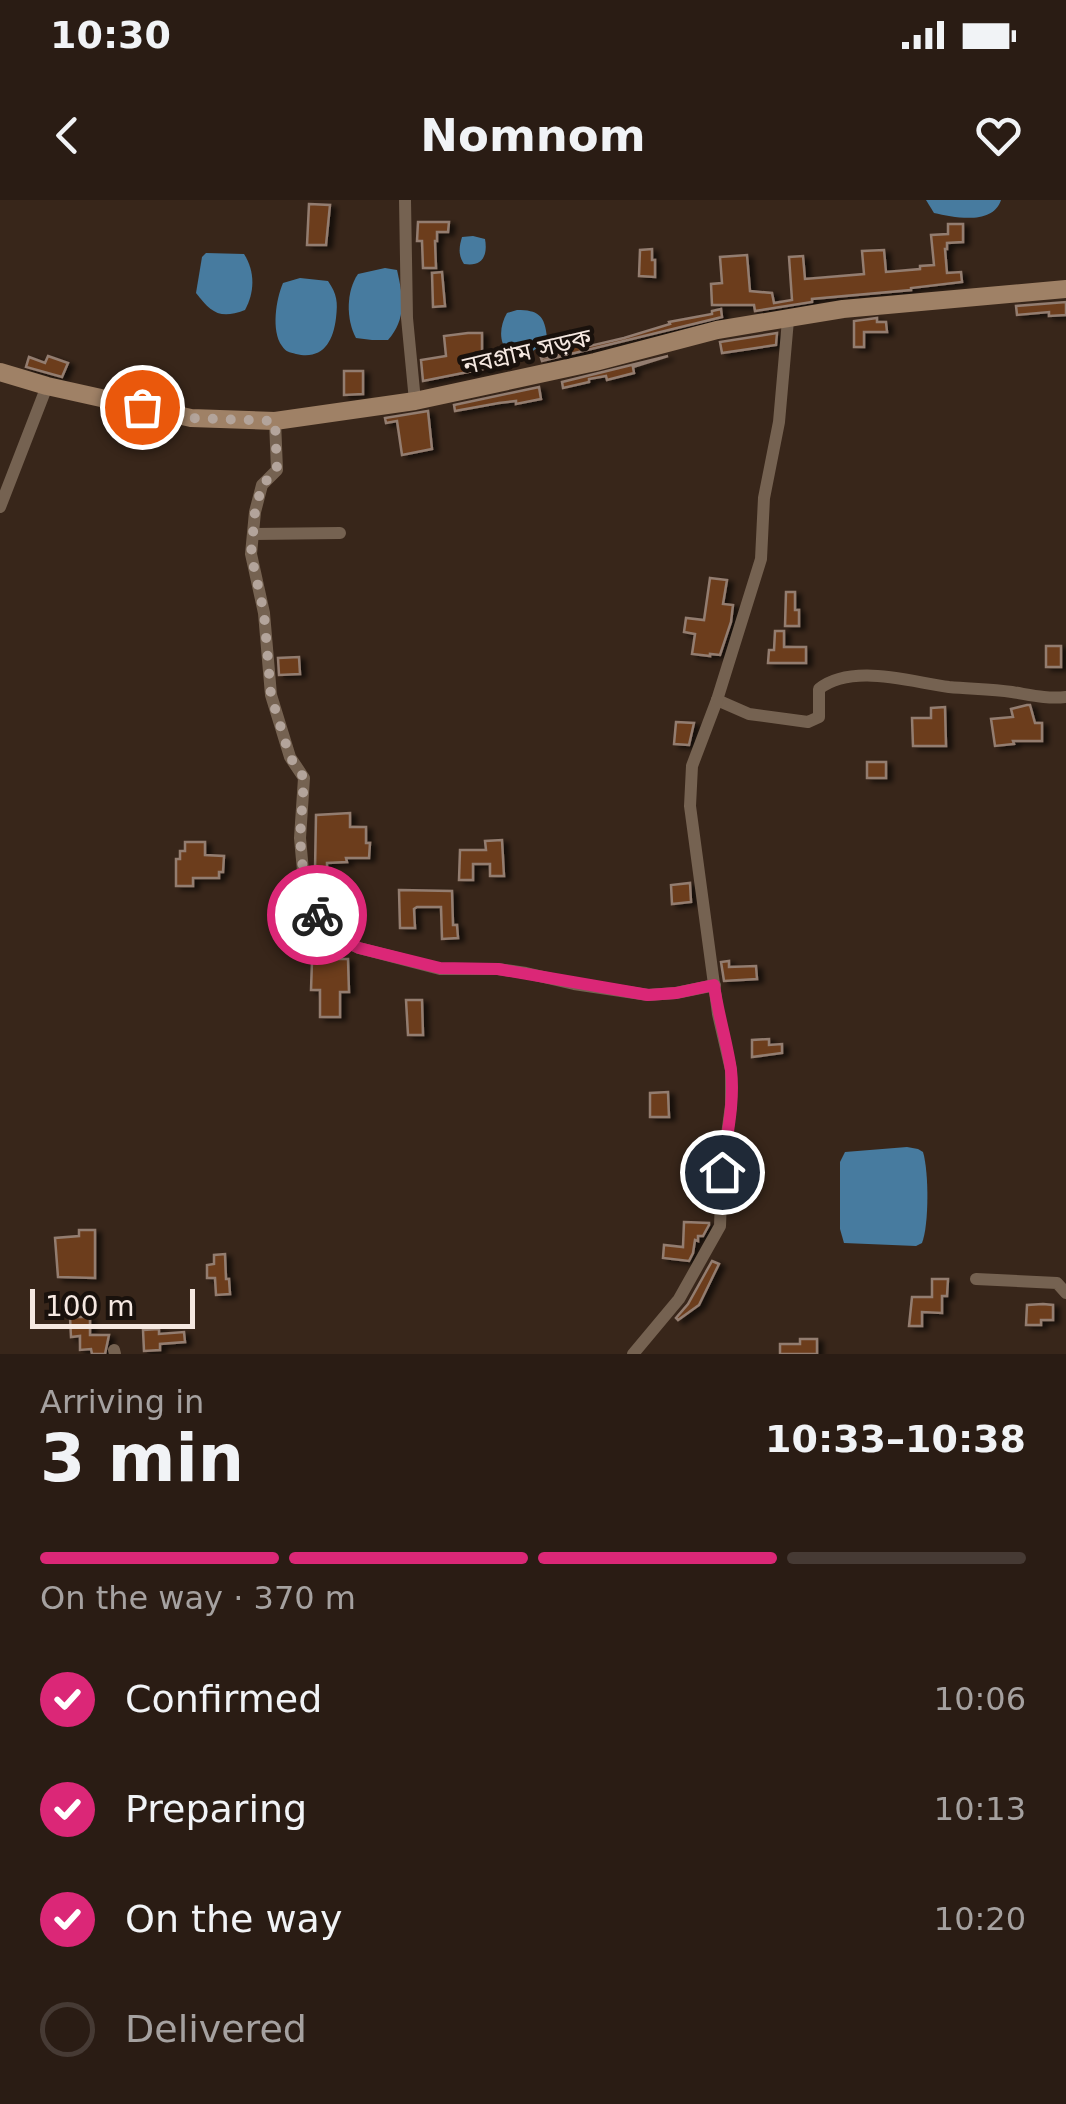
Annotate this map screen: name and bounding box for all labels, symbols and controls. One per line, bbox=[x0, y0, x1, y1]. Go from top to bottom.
text: 10:30 bbox=[50, 13, 171, 57]
icon: back bbox=[40, 108, 95, 163]
icon: heart bbox=[971, 108, 1026, 163]
text: Nomnom bbox=[420, 109, 646, 162]
street label: নবগ্রাম সড়ক bbox=[459, 322, 595, 381]
pin bbox=[100, 365, 185, 450]
icon: bag bbox=[115, 380, 170, 435]
courier bbox=[267, 865, 367, 965]
icon: bike bbox=[290, 888, 345, 943]
pin bbox=[680, 1130, 765, 1215]
icon: home bbox=[695, 1145, 750, 1200]
scale bar bbox=[30, 1284, 195, 1328]
text: 100 m bbox=[45, 1290, 135, 1323]
text: Arriving in bbox=[40, 1383, 204, 1421]
text: 10:33–10:38 bbox=[765, 1417, 1026, 1461]
text: 3 min bbox=[40, 1421, 244, 1496]
text: On the way · 370 m bbox=[40, 1579, 356, 1617]
icon: check bbox=[40, 1672, 95, 1727]
text: Confirmed bbox=[125, 1677, 322, 1721]
text: 10:06 bbox=[934, 1680, 1026, 1718]
icon: check bbox=[40, 1782, 95, 1837]
text: Preparing bbox=[125, 1787, 307, 1831]
text: 10:13 bbox=[934, 1790, 1026, 1828]
icon: check bbox=[40, 1892, 95, 1947]
text: On the way bbox=[125, 1897, 342, 1941]
text: 10:20 bbox=[934, 1900, 1026, 1938]
text: Delivered bbox=[125, 2007, 307, 2051]

